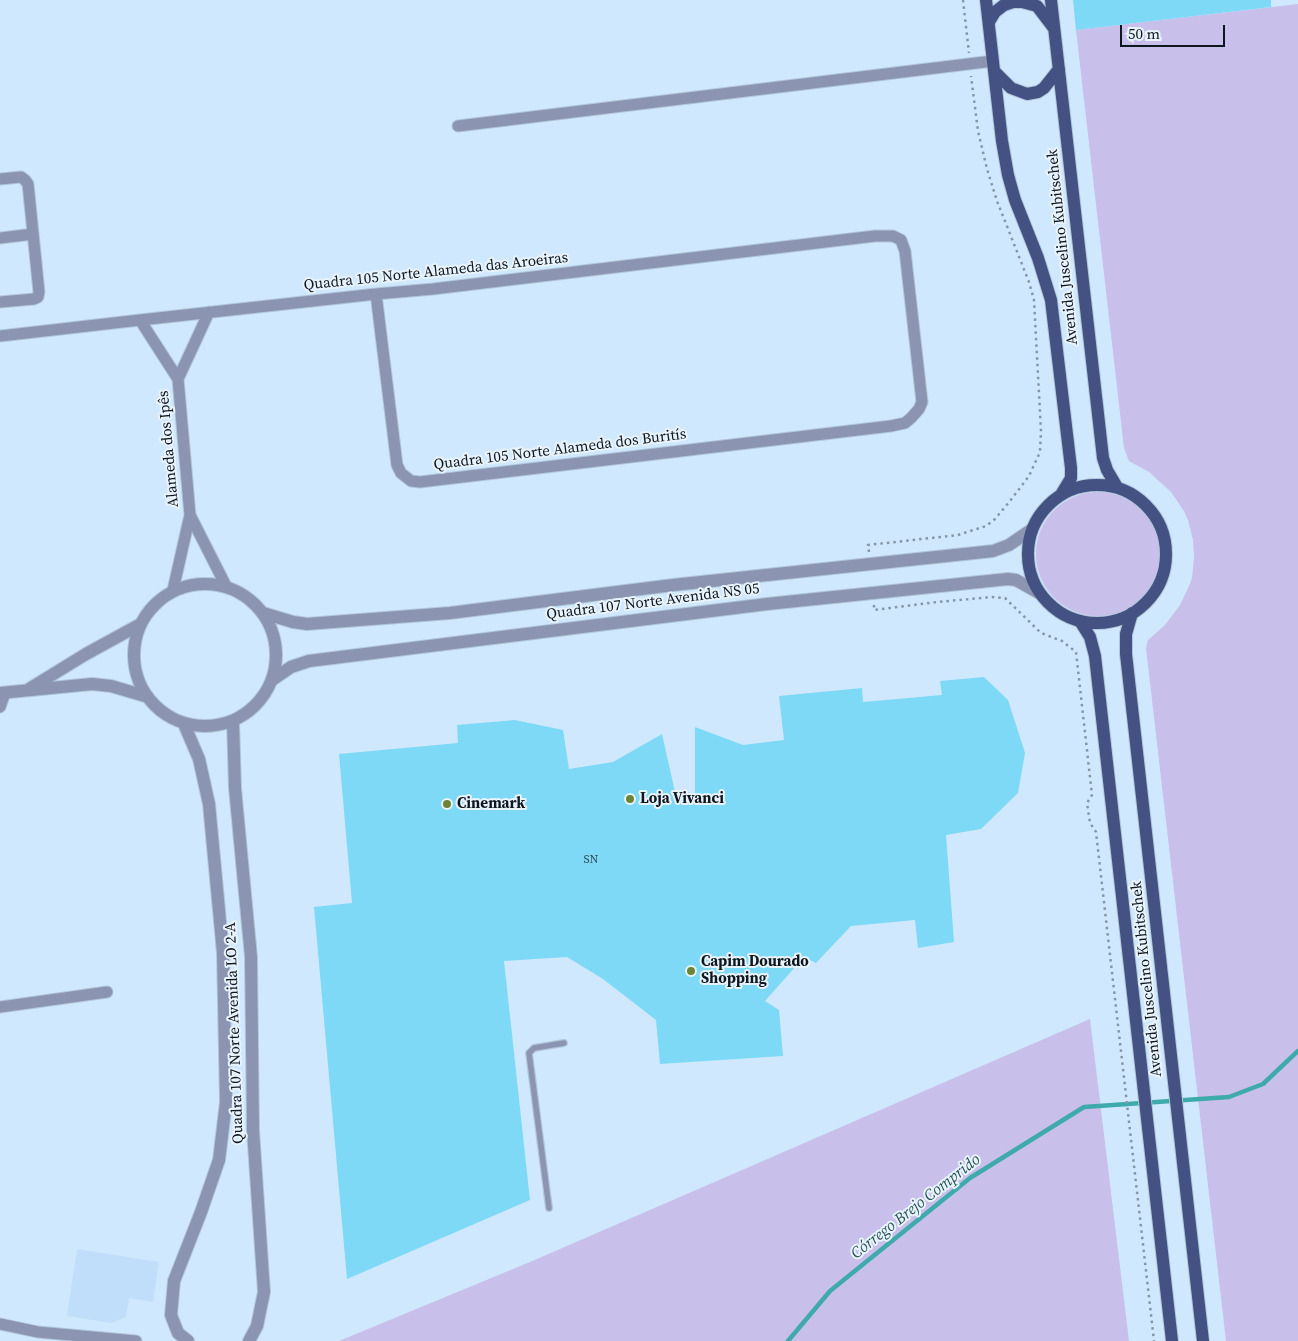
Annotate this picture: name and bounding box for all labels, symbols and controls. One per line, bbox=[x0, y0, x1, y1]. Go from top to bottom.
scale bar bbox=[1123, 15, 1228, 47]
text: 50 m bbox=[1128, 23, 1160, 44]
street label: Avenida Juscelino Kubitschek bbox=[1044, 148, 1082, 346]
street label: Quadra 105 Norte Alameda das Aroeiras bbox=[303, 249, 569, 295]
street label: Alameda dos Ipês bbox=[155, 390, 183, 508]
street label: Quadra 105 Norte Alameda dos Buritís bbox=[433, 426, 687, 474]
street label: Quadra 107 Norte Avenida NS 05 bbox=[545, 580, 761, 624]
place label: Loja Vivanci bbox=[640, 790, 724, 808]
marker: Loja Vivanci bbox=[624, 793, 636, 805]
place label: Cinemark bbox=[457, 795, 525, 813]
marker: Cinemark bbox=[441, 798, 453, 810]
house number: SN bbox=[584, 853, 598, 867]
street label: Avenida Juscelino Kubitschek bbox=[1128, 880, 1166, 1078]
street label: Quadra 107 Norte Avenida LO 2-A bbox=[222, 922, 248, 1144]
place label: Capim Dourado Shopping bbox=[701, 953, 809, 988]
marker: Capim Dourado Shopping bbox=[685, 965, 697, 977]
water label: Córrego Brejo Comprido bbox=[847, 1150, 985, 1264]

